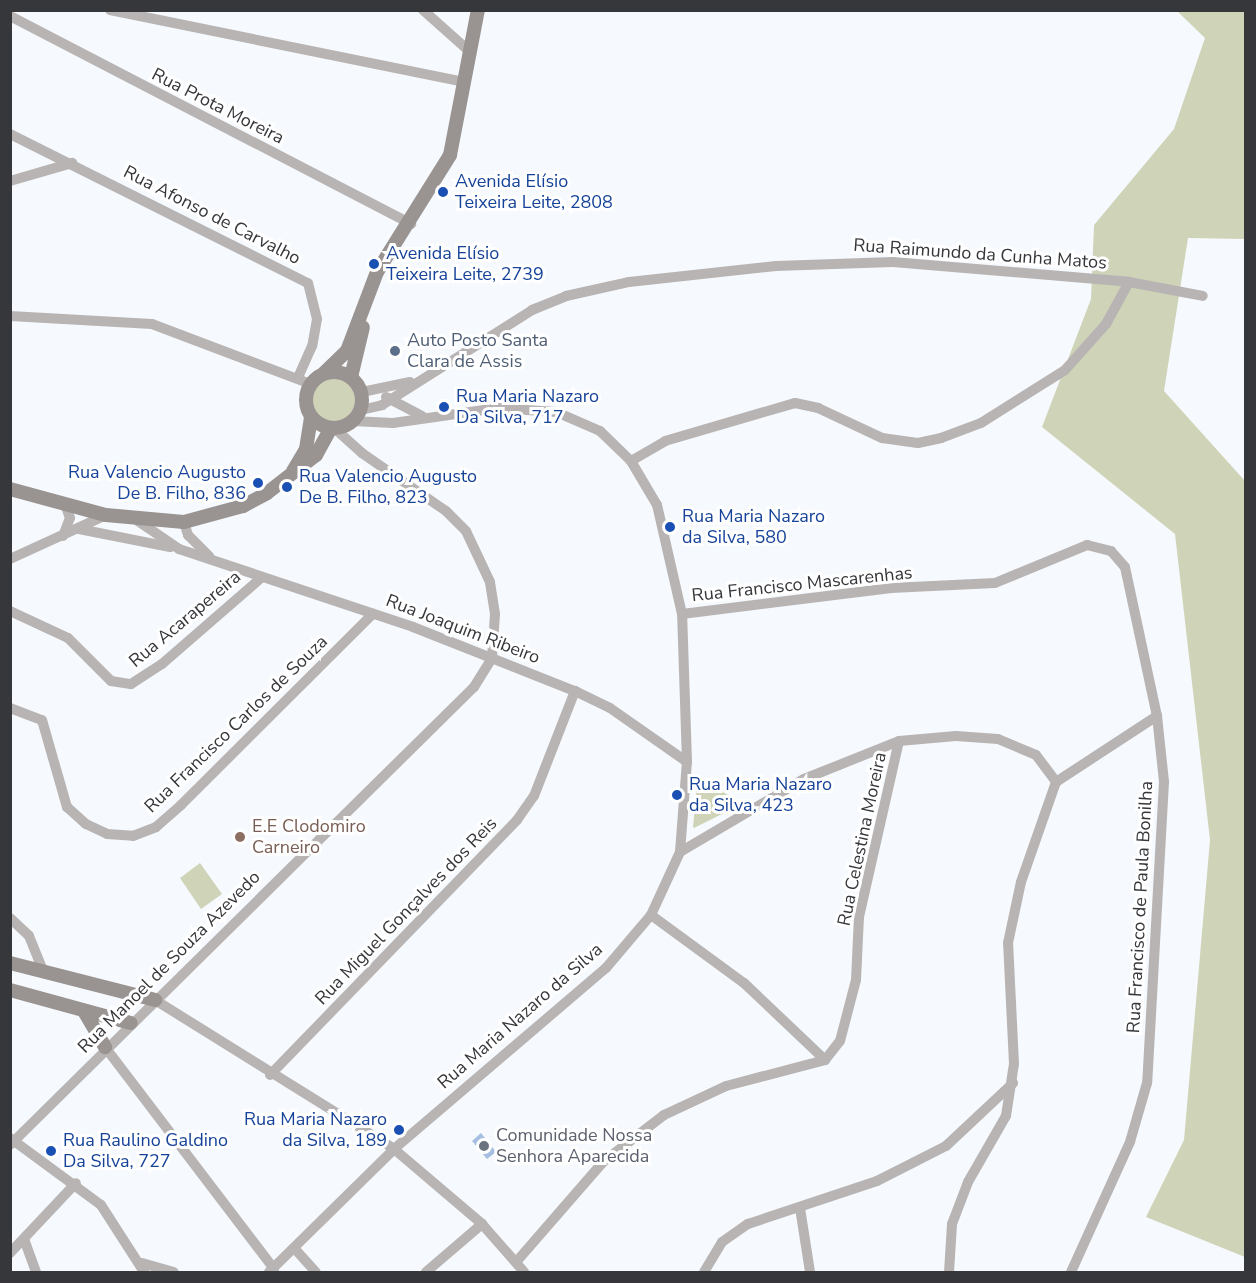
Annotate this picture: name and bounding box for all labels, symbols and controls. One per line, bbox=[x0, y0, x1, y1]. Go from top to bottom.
street label: Rua Prota Moreira bbox=[148, 63, 288, 149]
street label: Rua Afonso de Carvalho bbox=[120, 161, 304, 269]
place label: Avenida Elísio Teixeira Leite, 2808 bbox=[455, 171, 613, 213]
marker: Avenida Elísio Teixeira Leite, 2808 bbox=[436, 185, 450, 199]
street label: Rua Raimundo da Cunha Matos bbox=[853, 234, 1107, 274]
place label: Avenida Elísio Teixeira Leite, 2739 bbox=[386, 243, 544, 286]
marker: Avenida Elísio Teixeira Leite, 2739 bbox=[367, 257, 381, 271]
place label: Auto Posto Santa Clara de Assis bbox=[407, 330, 548, 372]
marker: Auto Posto Santa Clara de Assis bbox=[388, 344, 402, 358]
place label: Rua Maria Nazaro Da Silva, 717 bbox=[456, 386, 599, 428]
marker: Rua Maria Nazaro Da Silva, 717 bbox=[437, 400, 451, 414]
place label: Rua Valencio Augusto De B. Filho, 836 bbox=[68, 462, 246, 504]
place label: Rua Valencio Augusto De B. Filho, 823 bbox=[299, 466, 477, 508]
marker: Rua Valencio Augusto De B. Filho, 836 bbox=[251, 476, 265, 490]
marker: Rua Valencio Augusto De B. Filho, 823 bbox=[280, 480, 294, 494]
place label: Rua Maria Nazaro da Silva, 580 bbox=[682, 506, 825, 548]
marker: Rua Maria Nazaro da Silva, 580 bbox=[663, 520, 677, 534]
street label: Rua Francisco Mascarenhas bbox=[690, 562, 914, 606]
street label: Rua Acarapereira bbox=[125, 566, 245, 672]
street label: Rua Joaquim Ribeiro bbox=[383, 590, 543, 668]
street label: Rua Francisco Carlos de Souza bbox=[140, 631, 332, 817]
street label: Rua Celestina Moreira bbox=[833, 750, 891, 928]
place label: Rua Maria Nazaro da Silva, 423 bbox=[689, 774, 832, 816]
street label: Rua Francisco de Paula Bonilha bbox=[1123, 780, 1157, 1034]
marker: Rua Maria Nazaro da Silva, 423 bbox=[670, 788, 684, 802]
street label: Rua Miguel Gonçalves dos Reis bbox=[311, 813, 501, 1009]
place label: E.E Clodomiro Carneiro bbox=[252, 816, 366, 858]
marker: E.E Clodomiro Carneiro bbox=[233, 830, 247, 844]
street label: Rua Manoel de Souza Azevedo bbox=[73, 866, 265, 1058]
street label: Rua Maria Nazaro da Silva bbox=[433, 939, 607, 1093]
place label: Rua Maria Nazaro da Silva, 189 bbox=[244, 1109, 387, 1152]
marker: Rua Maria Nazaro da Silva, 189 bbox=[392, 1123, 406, 1137]
place label: Comunidade Nossa Senhora Aparecida bbox=[496, 1125, 652, 1168]
place label: Rua Raulino Galdino Da Silva, 727 bbox=[63, 1130, 228, 1172]
marker: Comunidade Nossa Senhora Aparecida bbox=[477, 1139, 491, 1153]
marker: Rua Raulino Galdino Da Silva, 727 bbox=[44, 1144, 58, 1158]

